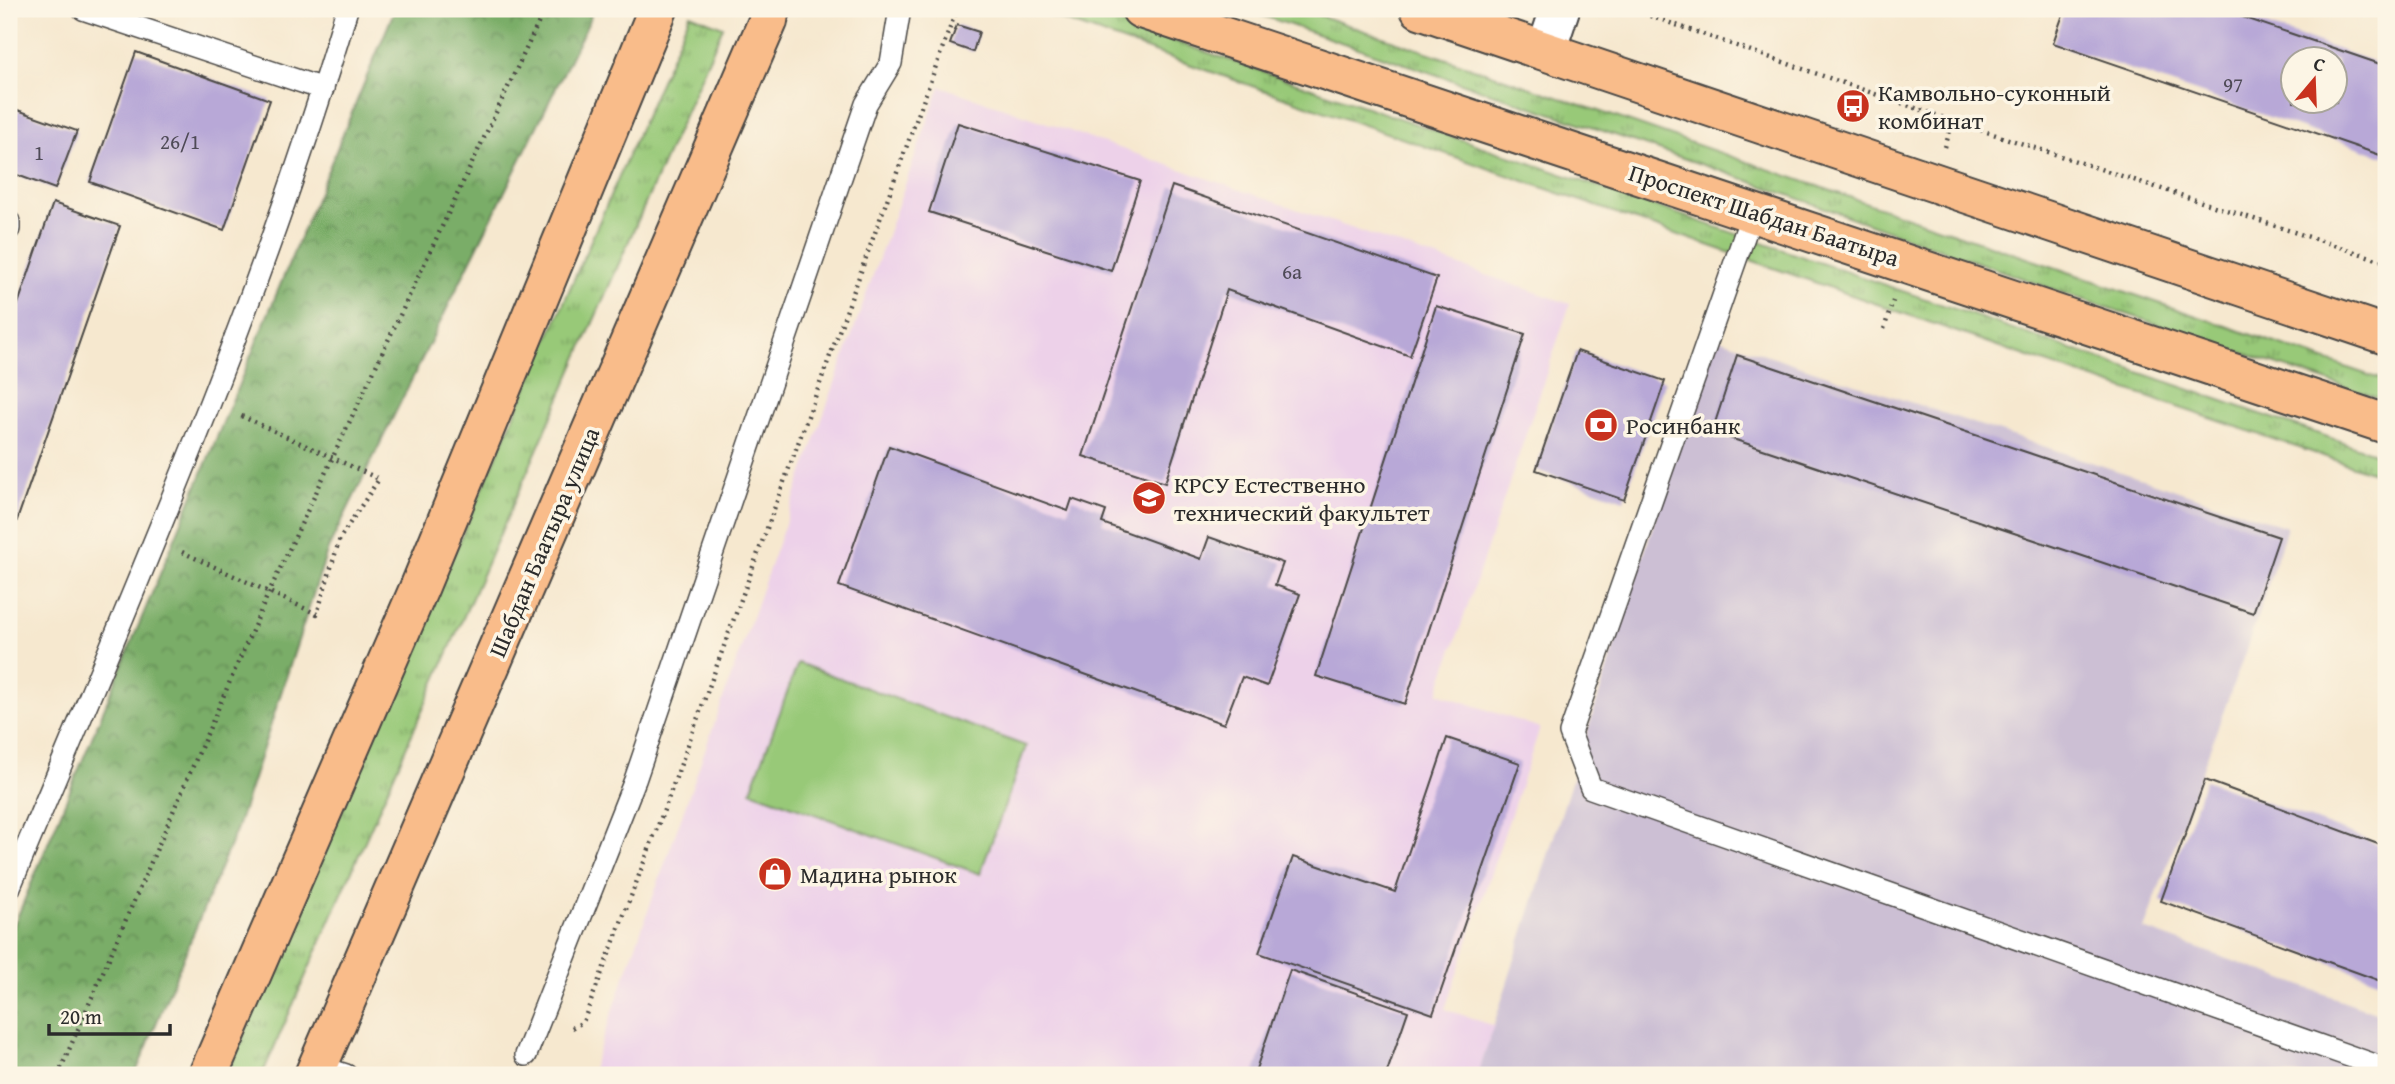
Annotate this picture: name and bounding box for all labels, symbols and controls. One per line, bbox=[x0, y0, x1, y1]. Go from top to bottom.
north arrow bbox=[2280, 46, 2350, 116]
text: С bbox=[2310, 49, 2329, 79]
house number: 97 bbox=[2223, 69, 2243, 100]
place label: Камвольно-суконный комбинат bbox=[1878, 75, 2111, 138]
bus stop icon: Камвольно-суконный комбинат bbox=[1834, 87, 1872, 125]
house number: 26/1 bbox=[160, 126, 200, 157]
house number: 1 bbox=[34, 137, 44, 168]
street label: Проспект Шабдан Баатыра bbox=[1624, 155, 1904, 275]
house number: 6а bbox=[1282, 256, 1302, 287]
bank icon: Росинбанк bbox=[1582, 406, 1620, 444]
place label: Росинбанк bbox=[1626, 408, 1741, 443]
street label: Шабдан Баатыра улица bbox=[480, 421, 609, 662]
place label: КРСУ Естественно технический факультет bbox=[1174, 467, 1430, 530]
school or university icon: КРСУ Естественно технический факультет bbox=[1130, 479, 1168, 517]
shop icon: Мадина рынок bbox=[756, 855, 794, 893]
place label: Мадина рынок bbox=[800, 857, 957, 892]
scale bar bbox=[49, 993, 170, 1037]
text: 20 m bbox=[60, 1001, 102, 1032]

